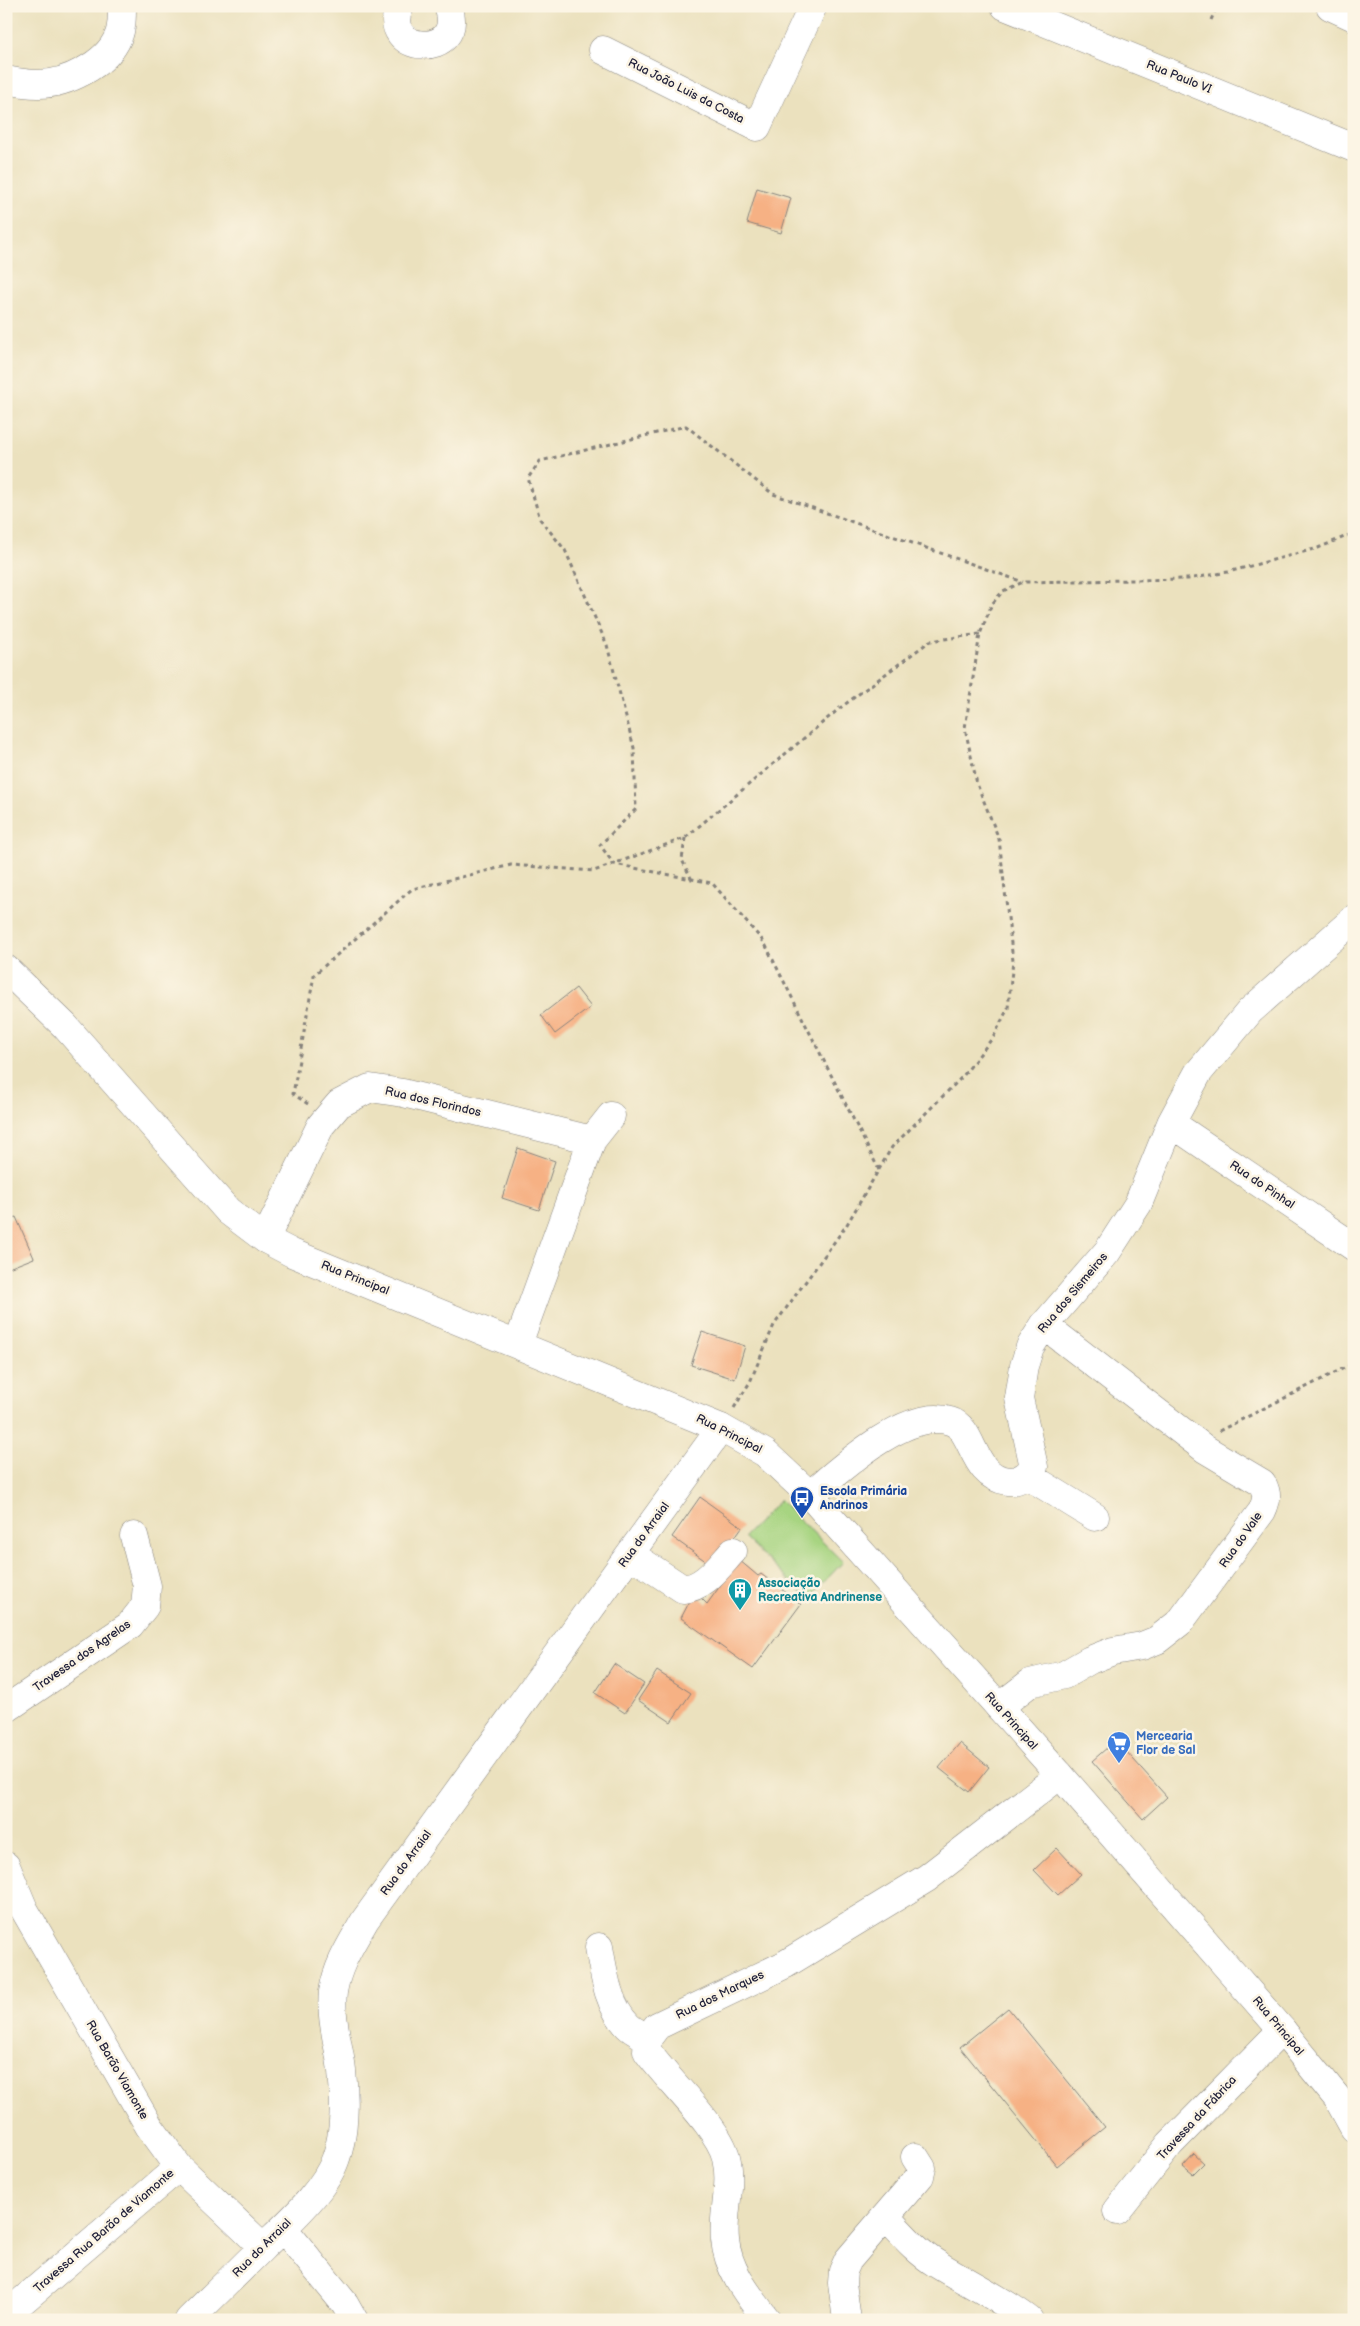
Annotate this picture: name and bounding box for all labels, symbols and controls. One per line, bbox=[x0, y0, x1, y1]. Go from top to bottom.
street label: Rua João Luis da Costa bbox=[625, 55, 747, 127]
street label: Rua Paulo VI bbox=[1144, 57, 1214, 97]
street label: Rua dos Florindos bbox=[383, 1084, 483, 1120]
street label: Rua do Pinhal bbox=[1227, 1158, 1297, 1212]
street label: Rua dos Sismeiros bbox=[1035, 1250, 1111, 1336]
street label: Rua Principal bbox=[319, 1257, 391, 1299]
street label: Rua Principal bbox=[693, 1411, 765, 1457]
place label: Escola Primária Andrinos bbox=[819, 1484, 907, 1513]
bus stop icon: Escola Primária Andrinos bbox=[789, 1485, 815, 1519]
street label: Rua do Arraial bbox=[615, 1499, 673, 1571]
street label: Rua do Vale bbox=[1216, 1509, 1266, 1571]
place label: Associação Recreativa Andrinense bbox=[757, 1576, 882, 1605]
building icon: Associação Recreativa Andrinense bbox=[727, 1577, 753, 1611]
street label: Travessa dos Agrelas bbox=[30, 1617, 134, 1695]
street label: Rua Principal bbox=[981, 1689, 1041, 1753]
place label: Mercearia Flor de Sal bbox=[1136, 1729, 1195, 1758]
supermarket icon: Mercearia Flor de Sal bbox=[1106, 1730, 1132, 1764]
street label: Rua do Arraial bbox=[377, 1827, 435, 1899]
street label: Rua dos Marques bbox=[674, 1967, 767, 2023]
street label: Rua Principal bbox=[1249, 1993, 1307, 2059]
street label: Rua Barão Viamonte bbox=[83, 2018, 151, 2122]
street label: Travessa da Fábrica bbox=[1154, 2073, 1240, 2163]
street label: Travessa Rua Barão de Viamonte bbox=[31, 2166, 177, 2296]
street label: Rua do Arraial bbox=[229, 2215, 295, 2281]

